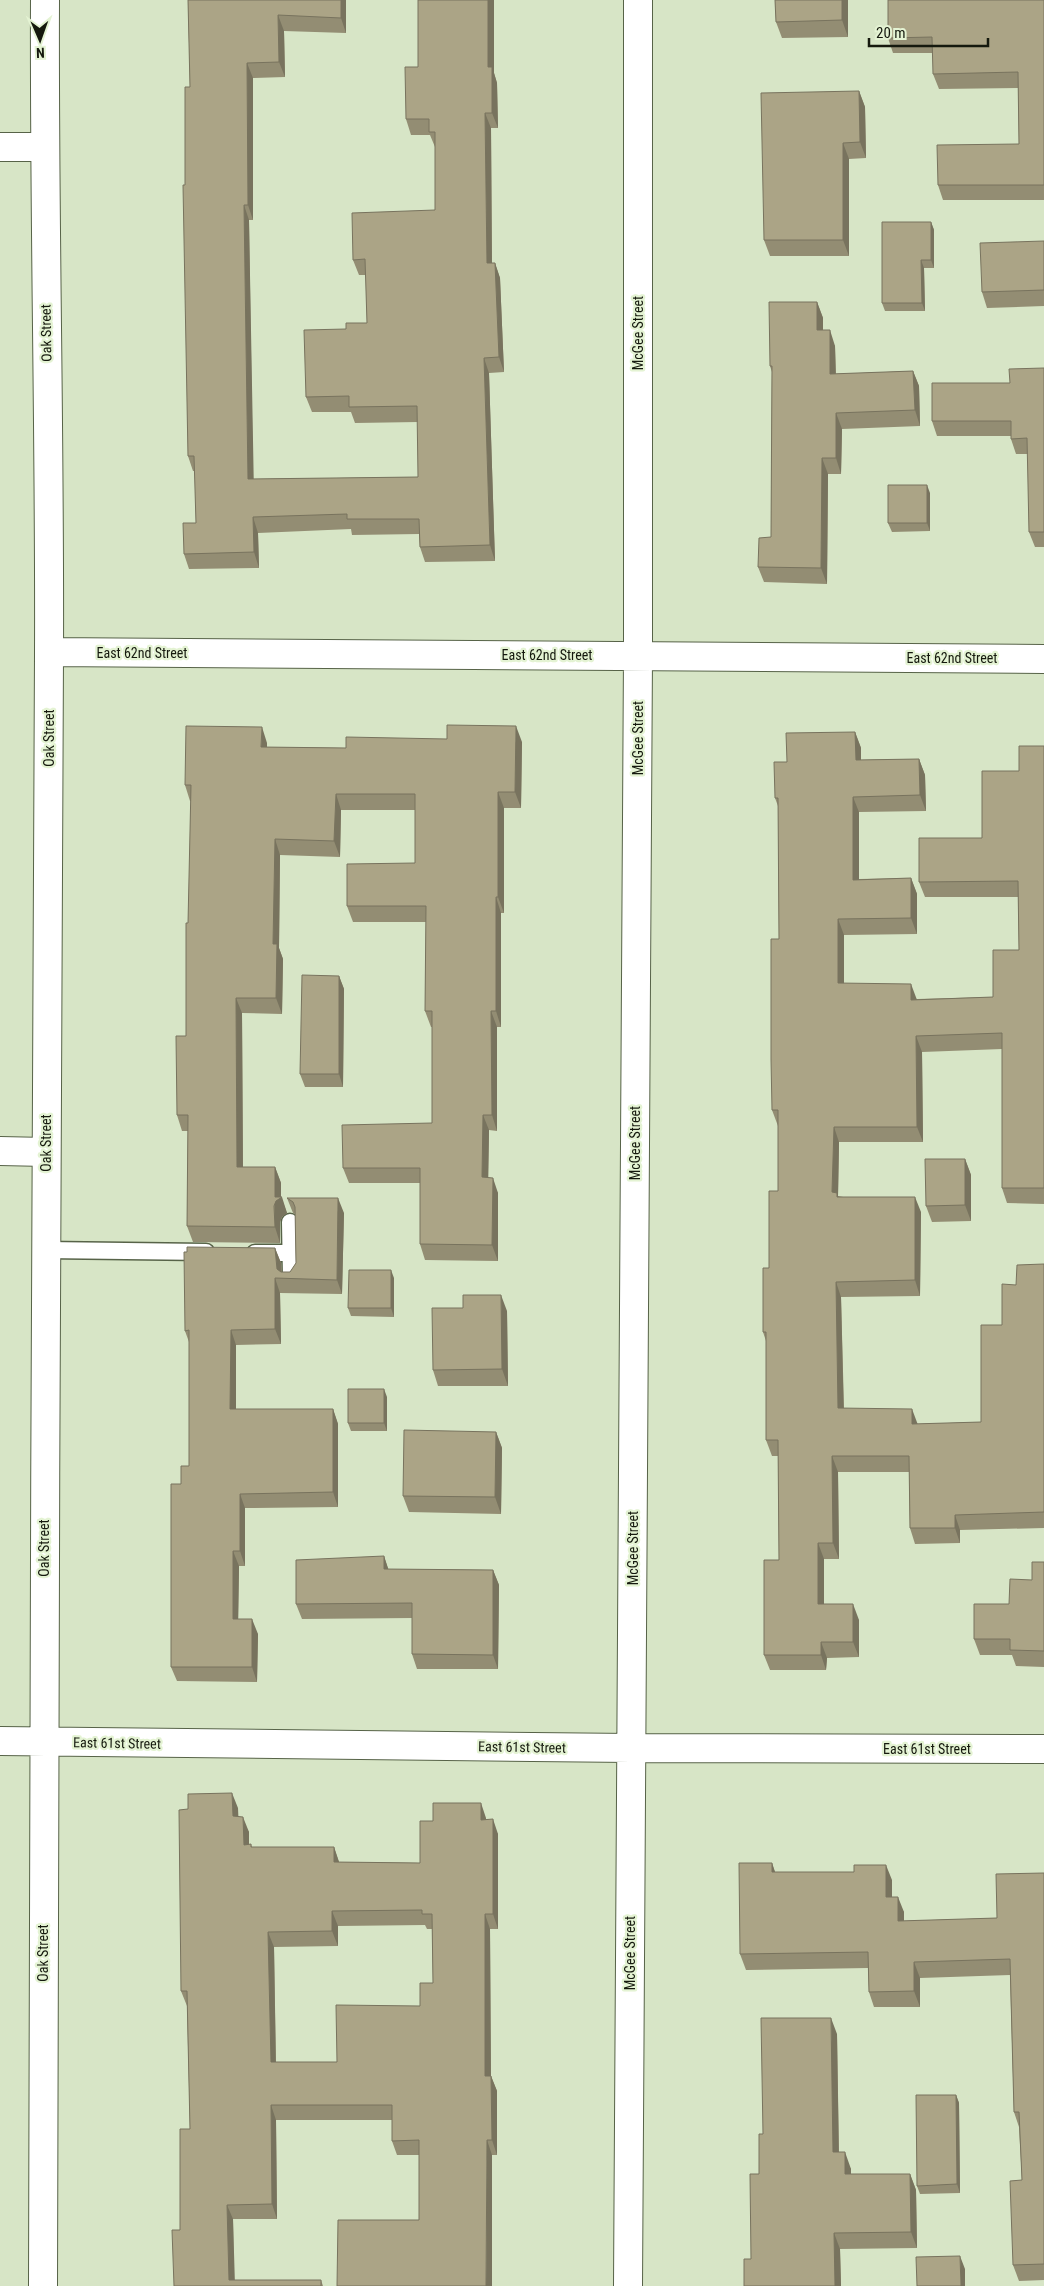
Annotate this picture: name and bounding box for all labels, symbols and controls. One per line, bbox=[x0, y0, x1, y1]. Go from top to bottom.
north arrow bbox=[15, 15, 65, 65]
scale bar bbox=[869, 15, 988, 47]
text: 20 m bbox=[876, 24, 906, 42]
text: N bbox=[36, 45, 45, 61]
street label: McGee Street bbox=[630, 296, 646, 370]
street label: Oak Street bbox=[37, 304, 55, 362]
street label: East 62nd Street bbox=[97, 645, 187, 661]
street label: East 62nd Street bbox=[502, 647, 592, 663]
street label: East 62nd Street bbox=[907, 650, 997, 666]
street label: McGee Street bbox=[630, 701, 646, 775]
street label: Oak Street bbox=[41, 709, 57, 767]
street label: McGee Street bbox=[627, 1106, 643, 1180]
street label: Oak Street bbox=[38, 1114, 54, 1172]
street label: McGee Street bbox=[625, 1511, 641, 1585]
street label: Oak Street bbox=[36, 1519, 52, 1577]
street label: East 61st Street bbox=[73, 1734, 161, 1752]
street label: East 61st Street bbox=[478, 1738, 566, 1756]
street label: East 61st Street bbox=[883, 1741, 971, 1757]
street label: McGee Street bbox=[622, 1916, 638, 1990]
street label: Oak Street bbox=[35, 1924, 51, 1982]

